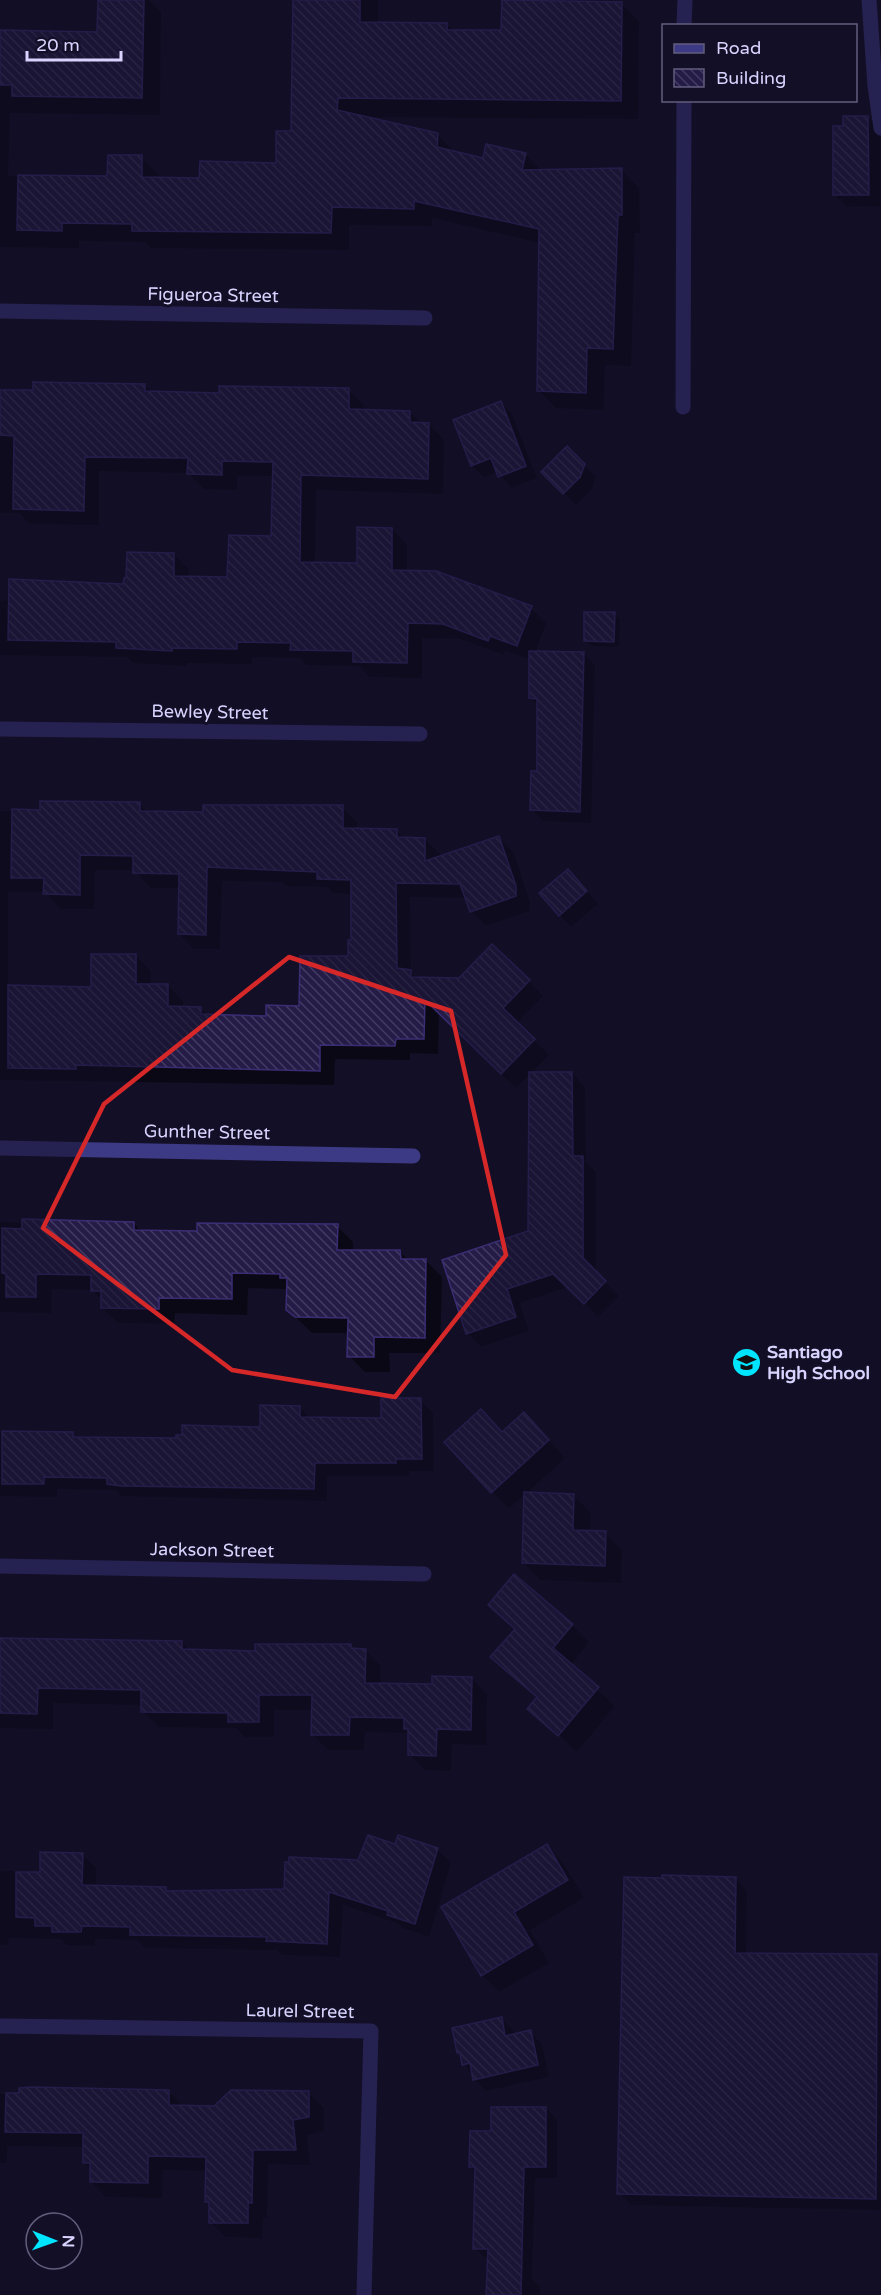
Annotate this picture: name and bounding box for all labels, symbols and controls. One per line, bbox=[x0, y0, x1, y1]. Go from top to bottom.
scale bar bbox=[27, 24, 122, 62]
legend bbox=[662, 24, 857, 102]
text: 20 m bbox=[36, 34, 80, 56]
text: Road bbox=[716, 37, 761, 59]
text: Building bbox=[716, 67, 786, 89]
street label: Figueroa Street bbox=[147, 283, 279, 307]
street label: Bewley Street bbox=[151, 700, 269, 724]
street label: Gunther Street bbox=[144, 1120, 270, 1144]
place label: Santiago High School bbox=[767, 1341, 870, 1384]
school or university icon: Santiago High School bbox=[730, 1346, 762, 1378]
street label: Jackson Street bbox=[150, 1538, 275, 1562]
street label: Laurel Street bbox=[245, 1999, 355, 2023]
north arrow bbox=[24, 2211, 84, 2271]
text: N bbox=[58, 2235, 78, 2248]

